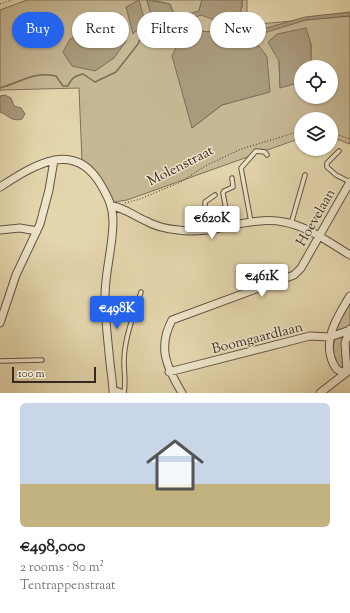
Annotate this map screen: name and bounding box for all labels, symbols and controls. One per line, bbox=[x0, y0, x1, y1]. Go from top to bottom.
chip: Buy bbox=[12, 12, 64, 48]
chip: Rent bbox=[72, 12, 129, 48]
chip: Filters bbox=[137, 12, 202, 48]
chip: New bbox=[210, 12, 266, 48]
map controls bbox=[294, 60, 338, 156]
button: locate bbox=[294, 60, 338, 104]
button: layers bbox=[294, 112, 338, 156]
street label: Molenstraat bbox=[144, 141, 218, 192]
street label: Hoevelaan bbox=[292, 185, 341, 251]
pin: €620K bbox=[184, 206, 240, 240]
text: €620K bbox=[194, 210, 230, 228]
pin: €461K bbox=[234, 264, 290, 298]
text: €461K bbox=[245, 268, 279, 286]
pin: €498K bbox=[89, 296, 145, 330]
text: €498K bbox=[99, 300, 135, 318]
street label: Boomgaardlaan bbox=[210, 318, 305, 360]
scale bar bbox=[12, 365, 96, 384]
text: 100 m bbox=[18, 366, 45, 382]
icon: home bbox=[139, 429, 211, 501]
text: €498,000 bbox=[20, 535, 86, 559]
text: 2 rooms · 80 m² bbox=[20, 559, 104, 577]
text: Tentrappenstraat bbox=[20, 577, 116, 595]

